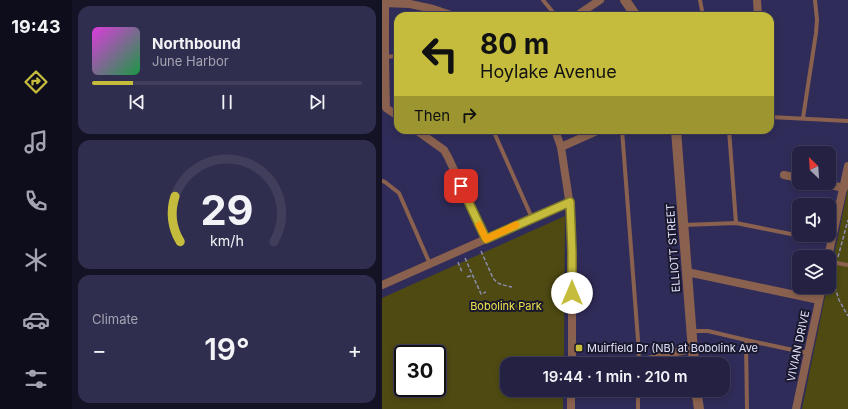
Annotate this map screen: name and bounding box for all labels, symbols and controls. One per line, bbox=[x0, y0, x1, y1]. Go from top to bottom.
text: 19:43 bbox=[11, 16, 61, 37]
text: 80 m bbox=[480, 27, 549, 61]
icon: left bbox=[414, 28, 466, 80]
text: Northbound bbox=[152, 34, 241, 53]
text: June Harbor bbox=[152, 53, 229, 69]
text: Hoylake Avenue bbox=[480, 61, 617, 82]
icon: directions bbox=[22, 68, 50, 96]
icon: previous bbox=[126, 91, 148, 113]
icon: pause bbox=[216, 91, 238, 113]
icon: next bbox=[306, 91, 328, 113]
icon: right bbox=[458, 104, 480, 126]
text: Then bbox=[414, 106, 450, 125]
icon: music bbox=[22, 128, 50, 156]
north arrow bbox=[792, 146, 836, 190]
map controls bbox=[792, 146, 836, 294]
pin bbox=[444, 169, 478, 203]
icon: arrive bbox=[450, 175, 472, 197]
text: 29 bbox=[200, 185, 254, 235]
icon: phone bbox=[22, 187, 50, 215]
button: sound bbox=[792, 198, 836, 242]
street label: ELLIOTT STREET bbox=[663, 203, 683, 293]
text: km/h bbox=[210, 232, 244, 249]
icon: climate bbox=[22, 246, 50, 274]
button: layers bbox=[792, 250, 836, 294]
position arrow bbox=[551, 272, 593, 314]
park label: Bobolink Park bbox=[470, 299, 542, 313]
icon: car bbox=[22, 306, 50, 334]
street label: VIVIAN DRIVE bbox=[784, 309, 812, 383]
text: Climate bbox=[92, 311, 138, 327]
text: 19° bbox=[204, 331, 250, 367]
text: − bbox=[92, 337, 107, 363]
text: + bbox=[347, 337, 362, 363]
place label: Muirfield Dr (NB) at Bobolink Ave bbox=[587, 341, 758, 355]
marker: Muirfield Dr (NB) at Bobolink Ave bbox=[574, 343, 584, 353]
speed limit sign: 30 bbox=[394, 345, 446, 397]
icon: filters bbox=[22, 365, 50, 393]
text: 19:44 · 1 min · 210 m bbox=[543, 367, 687, 386]

